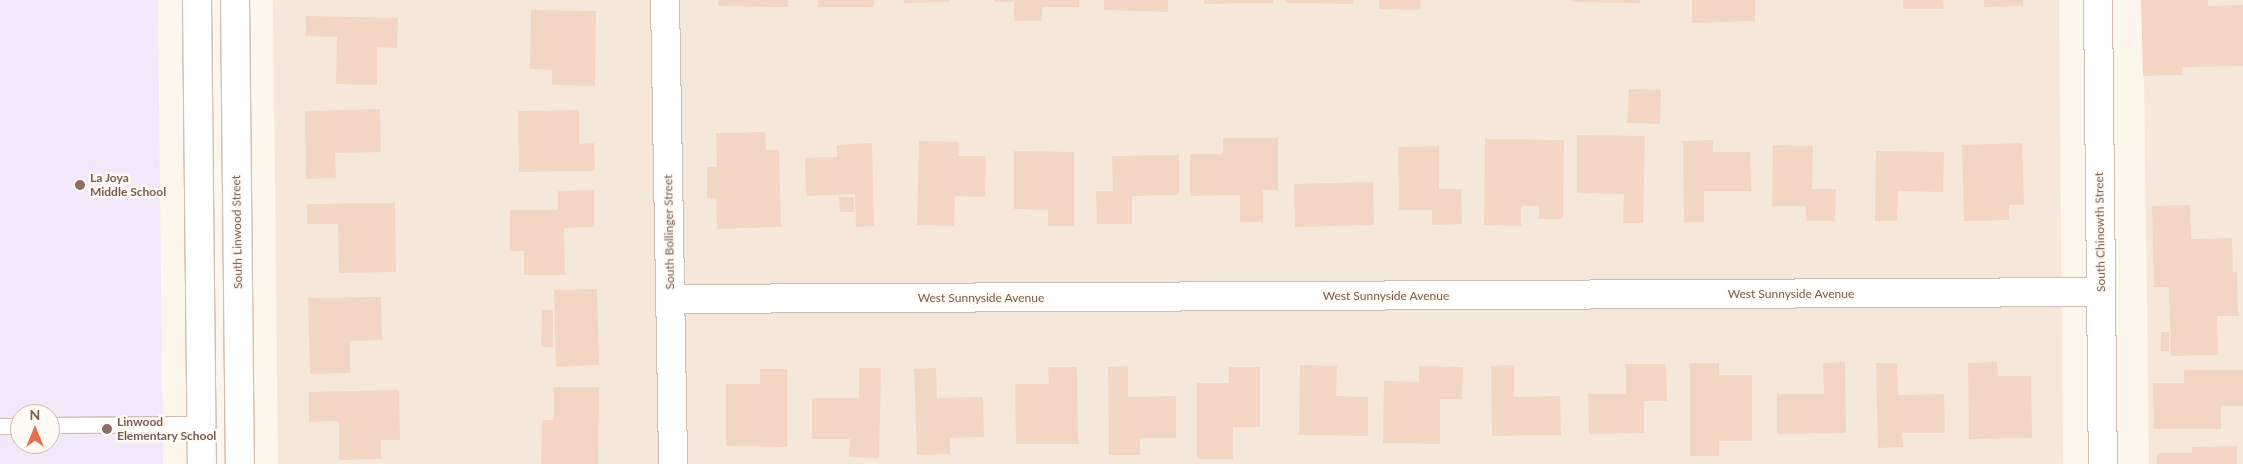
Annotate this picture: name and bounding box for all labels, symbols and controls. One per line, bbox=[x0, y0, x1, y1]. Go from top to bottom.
place label: La Joya Middle School bbox=[90, 171, 166, 199]
street label: South Chinowth Street bbox=[2092, 172, 2108, 292]
street label: South Bollinger Street bbox=[661, 174, 677, 290]
street label: South Linwood Street bbox=[229, 175, 245, 289]
marker: La Joya Middle School bbox=[74, 179, 86, 191]
street label: West Sunnyside Avenue bbox=[1728, 287, 1854, 301]
street label: West Sunnyside Avenue bbox=[1323, 289, 1449, 303]
street label: West Sunnyside Avenue bbox=[918, 291, 1044, 305]
north arrow bbox=[10, 404, 60, 454]
text: N bbox=[30, 406, 40, 423]
place label: Linwood Elementary School bbox=[117, 415, 217, 443]
marker: Linwood Elementary School bbox=[101, 423, 113, 435]

